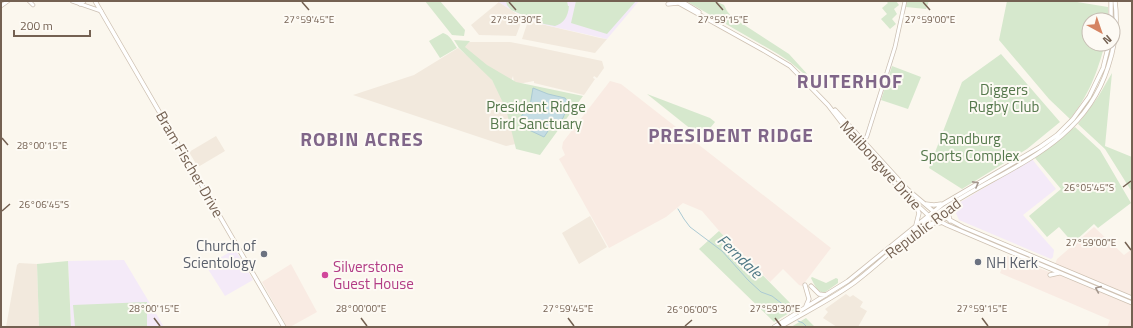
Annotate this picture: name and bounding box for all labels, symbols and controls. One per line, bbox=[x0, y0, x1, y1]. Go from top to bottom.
scale bar bbox=[14, 12, 90, 38]
text: 27°59'45"E bbox=[284, 12, 335, 27]
text: 27°59'30"E bbox=[491, 12, 542, 27]
text: 27°59'15"E bbox=[698, 12, 749, 27]
text: 27°59'00"E bbox=[905, 12, 956, 27]
north arrow bbox=[1081, 12, 1121, 52]
text: 200 m bbox=[20, 16, 53, 35]
text: N bbox=[1099, 31, 1115, 48]
district label: RUITERHOF bbox=[797, 66, 903, 95]
park label: Diggers Rugby Club bbox=[969, 78, 1039, 118]
park label: President Ridge Bird Sanctuary bbox=[486, 95, 586, 135]
street label: Bram Fischer Drive bbox=[150, 107, 230, 221]
street label: Malibongwe Drive bbox=[834, 115, 928, 215]
district label: PRESIDENT RIDGE bbox=[648, 120, 814, 149]
district label: ROBIN ACRES bbox=[300, 124, 424, 153]
park label: Randburg Sports Complex bbox=[921, 127, 1020, 167]
text: 28°00'15"E bbox=[17, 138, 68, 153]
text: 26°05'45"S bbox=[1064, 180, 1114, 195]
one-way arrow bbox=[972, 181, 979, 188]
street label: Republic Road bbox=[880, 192, 966, 264]
text: 26°06'45"S bbox=[19, 197, 69, 212]
water label: Ferndale bbox=[712, 228, 769, 285]
place label: Church of Scientology bbox=[183, 234, 256, 274]
text: 27°59'00"E bbox=[1066, 235, 1117, 250]
marker: Church of Scientology bbox=[259, 249, 269, 259]
place label: NH Kerk bbox=[986, 251, 1038, 274]
place label: Silverstone Guest House bbox=[333, 255, 414, 295]
marker: NH Kerk bbox=[973, 257, 983, 267]
marker: Silverstone Guest House bbox=[320, 270, 330, 280]
one-way arrow bbox=[1095, 285, 1102, 293]
text: 28°00'15"E bbox=[129, 301, 180, 316]
text: 28°00'00"E bbox=[336, 301, 387, 316]
text: 27°59'45"E bbox=[543, 301, 594, 316]
text: 27°59'30"E bbox=[750, 301, 801, 316]
text: 27°59'15"E bbox=[957, 301, 1008, 316]
text: 26°06'00"S bbox=[667, 302, 717, 317]

